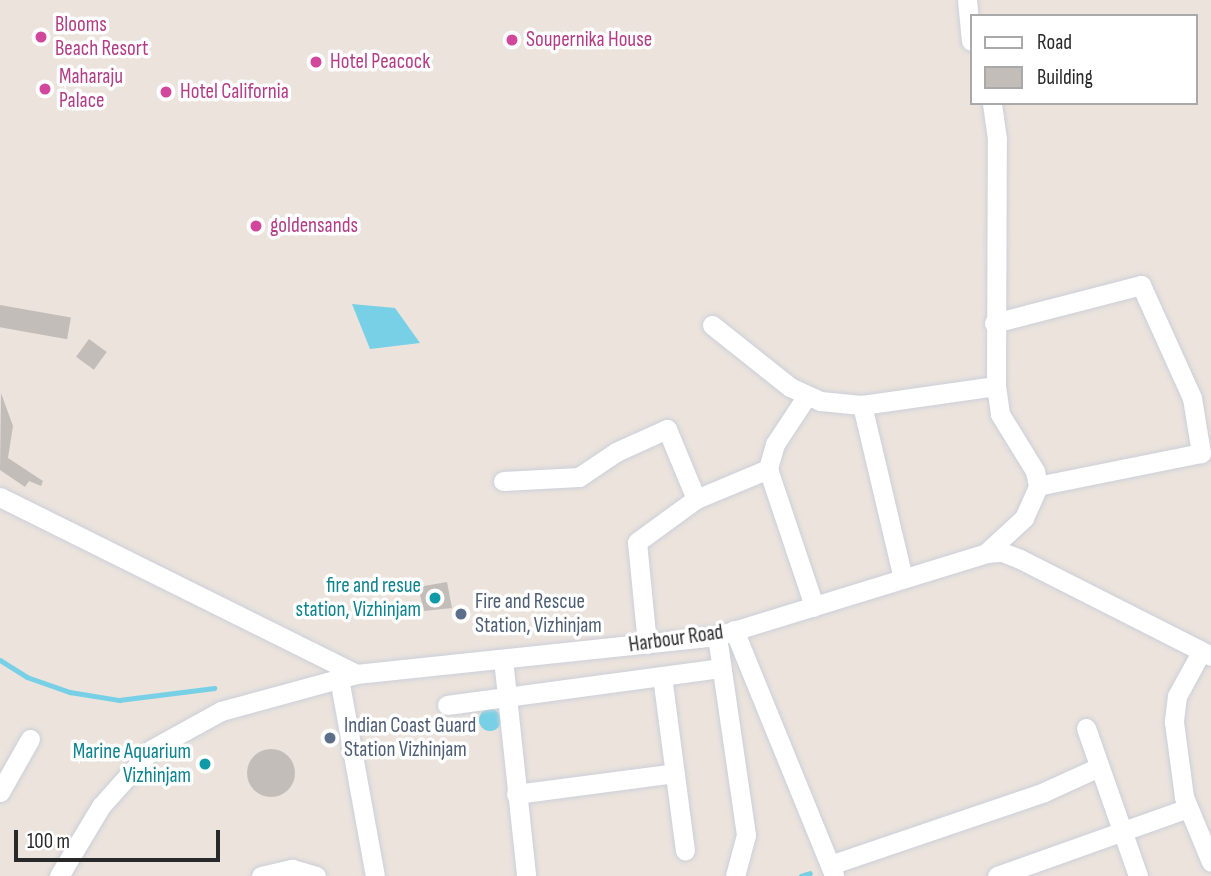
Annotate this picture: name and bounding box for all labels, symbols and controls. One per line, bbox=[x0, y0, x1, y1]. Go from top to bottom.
place label: Blooms Beach Resort bbox=[55, 12, 148, 62]
legend bbox=[970, 14, 1197, 105]
place label: Soupernika House bbox=[526, 27, 652, 53]
marker: Blooms Beach Resort bbox=[33, 29, 49, 45]
text: Road bbox=[1037, 30, 1072, 55]
marker: Soupernika House bbox=[504, 32, 520, 48]
place label: Hotel Peacock bbox=[330, 49, 430, 75]
marker: Hotel Peacock bbox=[308, 54, 324, 70]
place label: Maharaju Palace bbox=[59, 64, 123, 114]
text: Building bbox=[1037, 65, 1093, 90]
place label: Hotel California bbox=[180, 79, 289, 105]
marker: Maharaju Palace bbox=[37, 81, 53, 97]
marker: Hotel California bbox=[158, 84, 174, 100]
place label: goldensands bbox=[270, 213, 358, 239]
marker: goldensands bbox=[248, 218, 264, 234]
place label: fire and resue station, Vizhinjam bbox=[296, 573, 421, 623]
place label: Fire and Rescue Station, Vizhinjam bbox=[475, 589, 602, 639]
marker: fire and resue station, Vizhinjam bbox=[427, 590, 443, 606]
marker: Fire and Rescue Station, Vizhinjam bbox=[453, 606, 469, 622]
street label: Harbour Road bbox=[627, 620, 725, 658]
place label: Indian Coast Guard Station Vizhinjam bbox=[344, 713, 476, 763]
marker: Indian Coast Guard Station Vizhinjam bbox=[322, 730, 338, 746]
place label: Marine Aquarium Vizhinjam bbox=[73, 739, 191, 789]
marker: Marine Aquarium Vizhinjam bbox=[197, 756, 213, 772]
scale bar bbox=[18, 816, 224, 860]
text: 100 m bbox=[27, 829, 70, 854]

